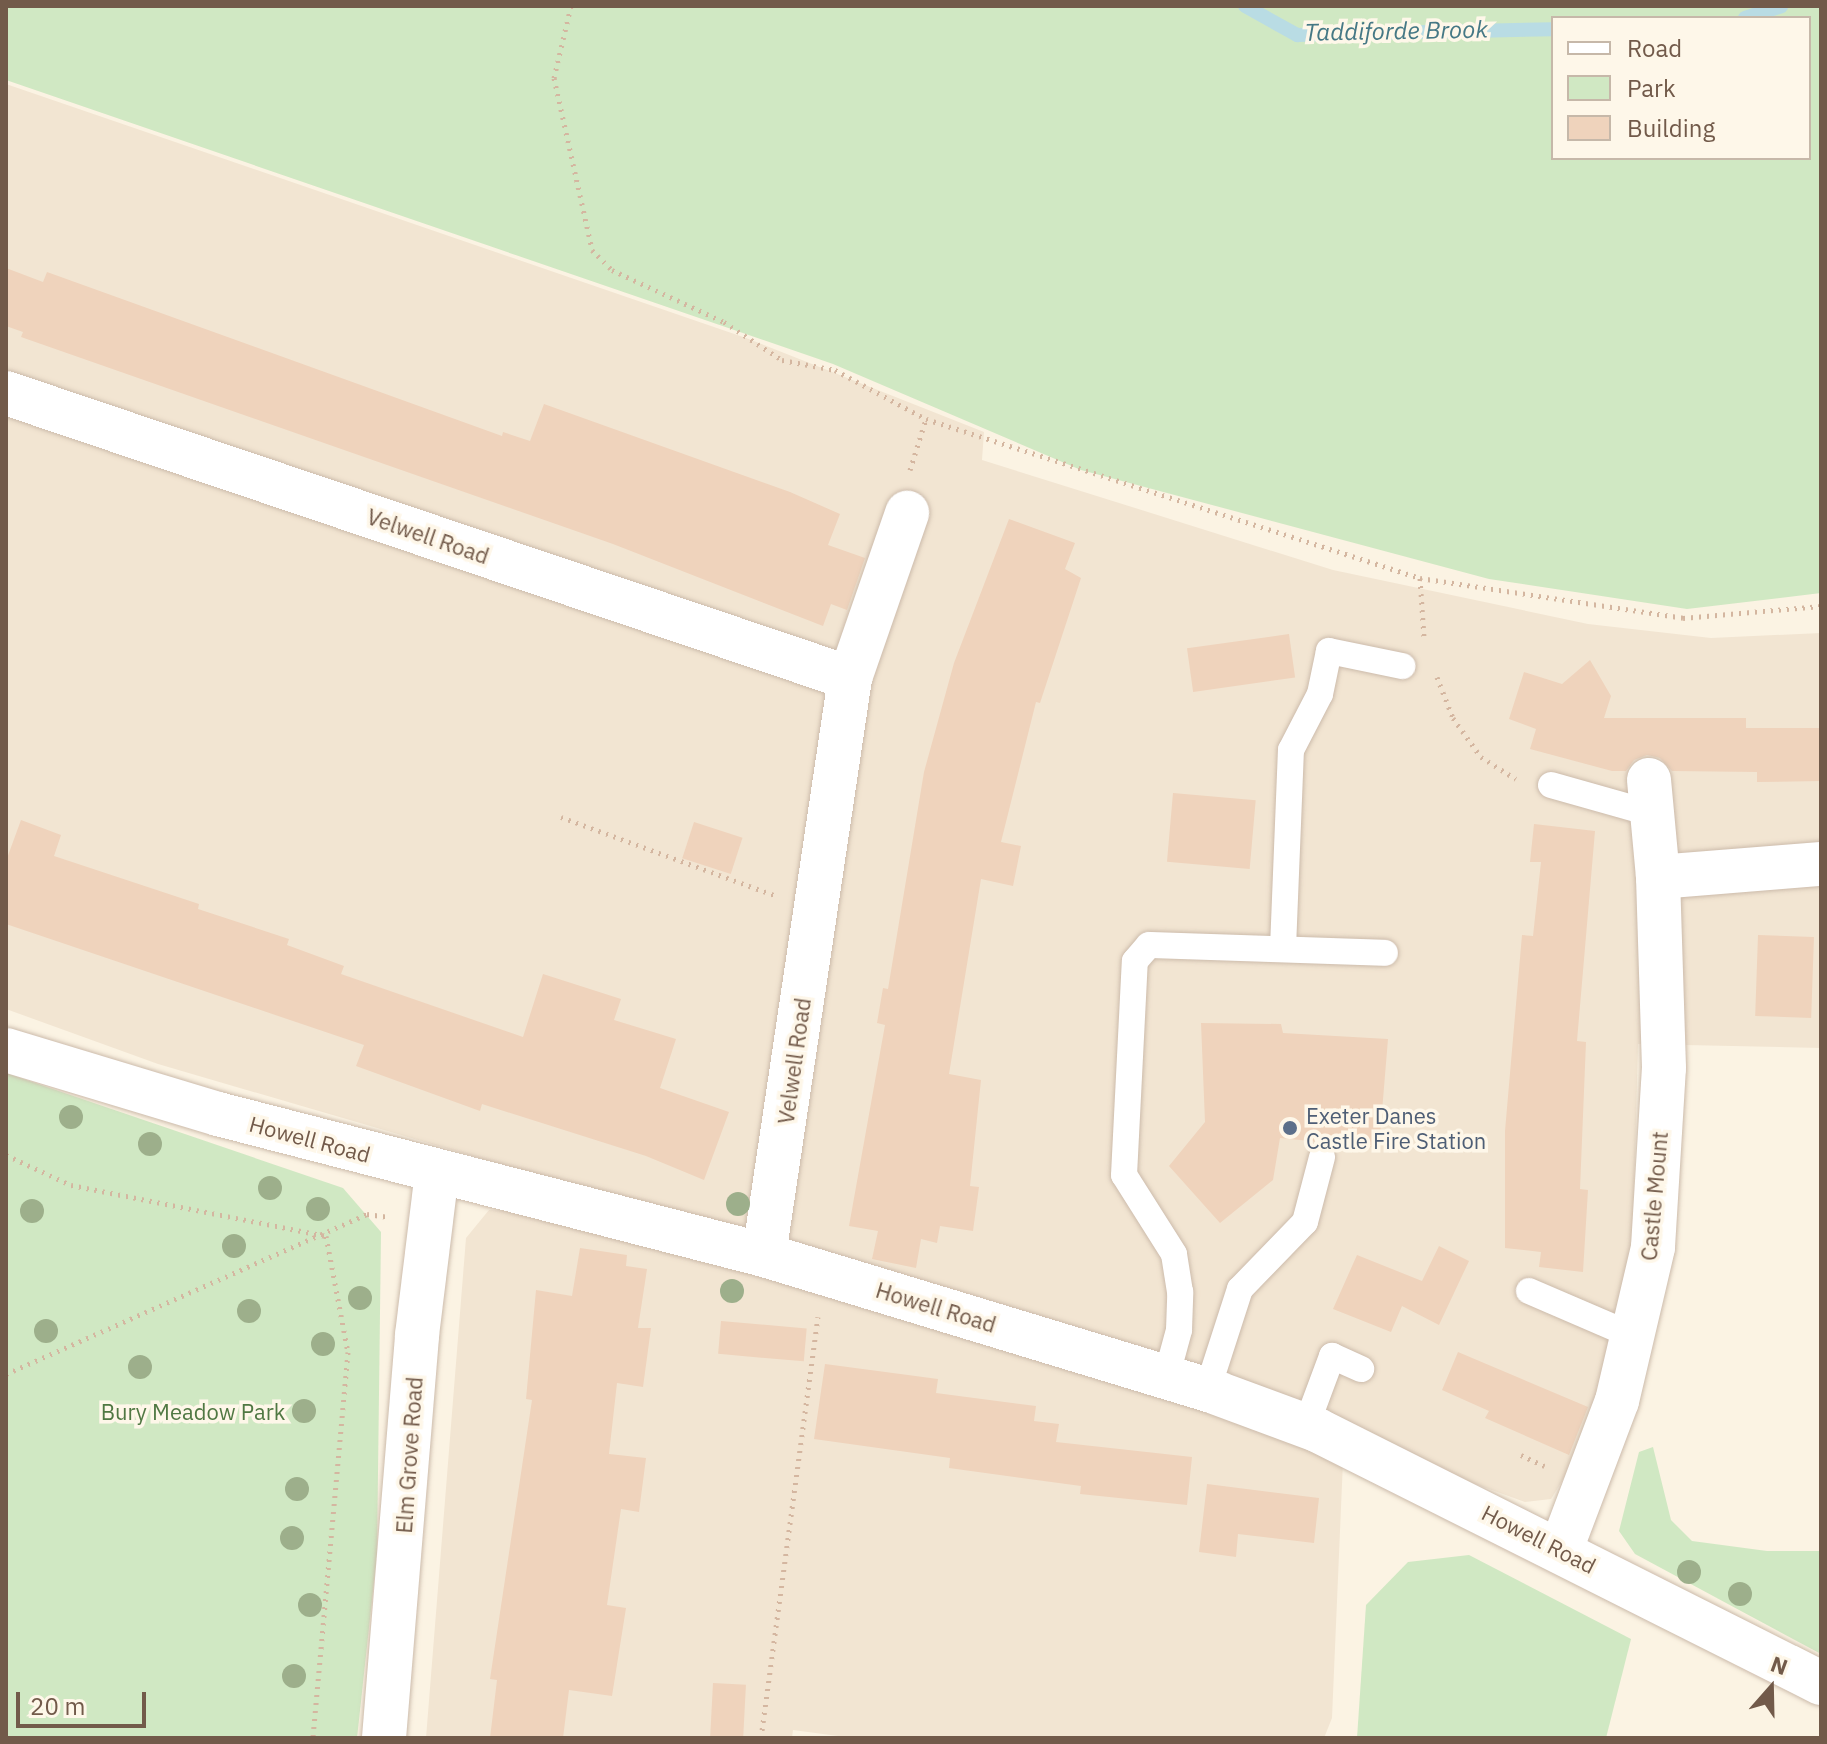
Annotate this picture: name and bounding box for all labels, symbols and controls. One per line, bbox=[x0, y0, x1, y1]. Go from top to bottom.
water label: Taddiforde Brook bbox=[1304, 15, 1488, 47]
legend bbox=[1551, 16, 1811, 160]
text: Road bbox=[1627, 32, 1682, 64]
text: Park bbox=[1627, 72, 1676, 104]
text: Building bbox=[1627, 112, 1715, 144]
street label: Velwell Road bbox=[364, 503, 492, 569]
street label: Velwell Road bbox=[772, 996, 816, 1126]
place label: Exeter Danes Castle Fire Station bbox=[1306, 1102, 1486, 1154]
street label: Howell Road bbox=[247, 1110, 373, 1168]
marker: Exeter Danes Castle Fire Station bbox=[1281, 1119, 1299, 1137]
street label: Castle Mount bbox=[1635, 1130, 1673, 1262]
street label: Howell Road bbox=[873, 1276, 999, 1338]
street label: Elm Grove Road bbox=[390, 1376, 428, 1534]
park label: Bury Meadow Park bbox=[101, 1399, 285, 1425]
street label: Howell Road bbox=[1478, 1499, 1600, 1579]
north arrow bbox=[1731, 1648, 1811, 1728]
text: N bbox=[1767, 1649, 1792, 1681]
scale bar bbox=[20, 1676, 150, 1726]
text: 20 m bbox=[30, 1690, 85, 1722]

